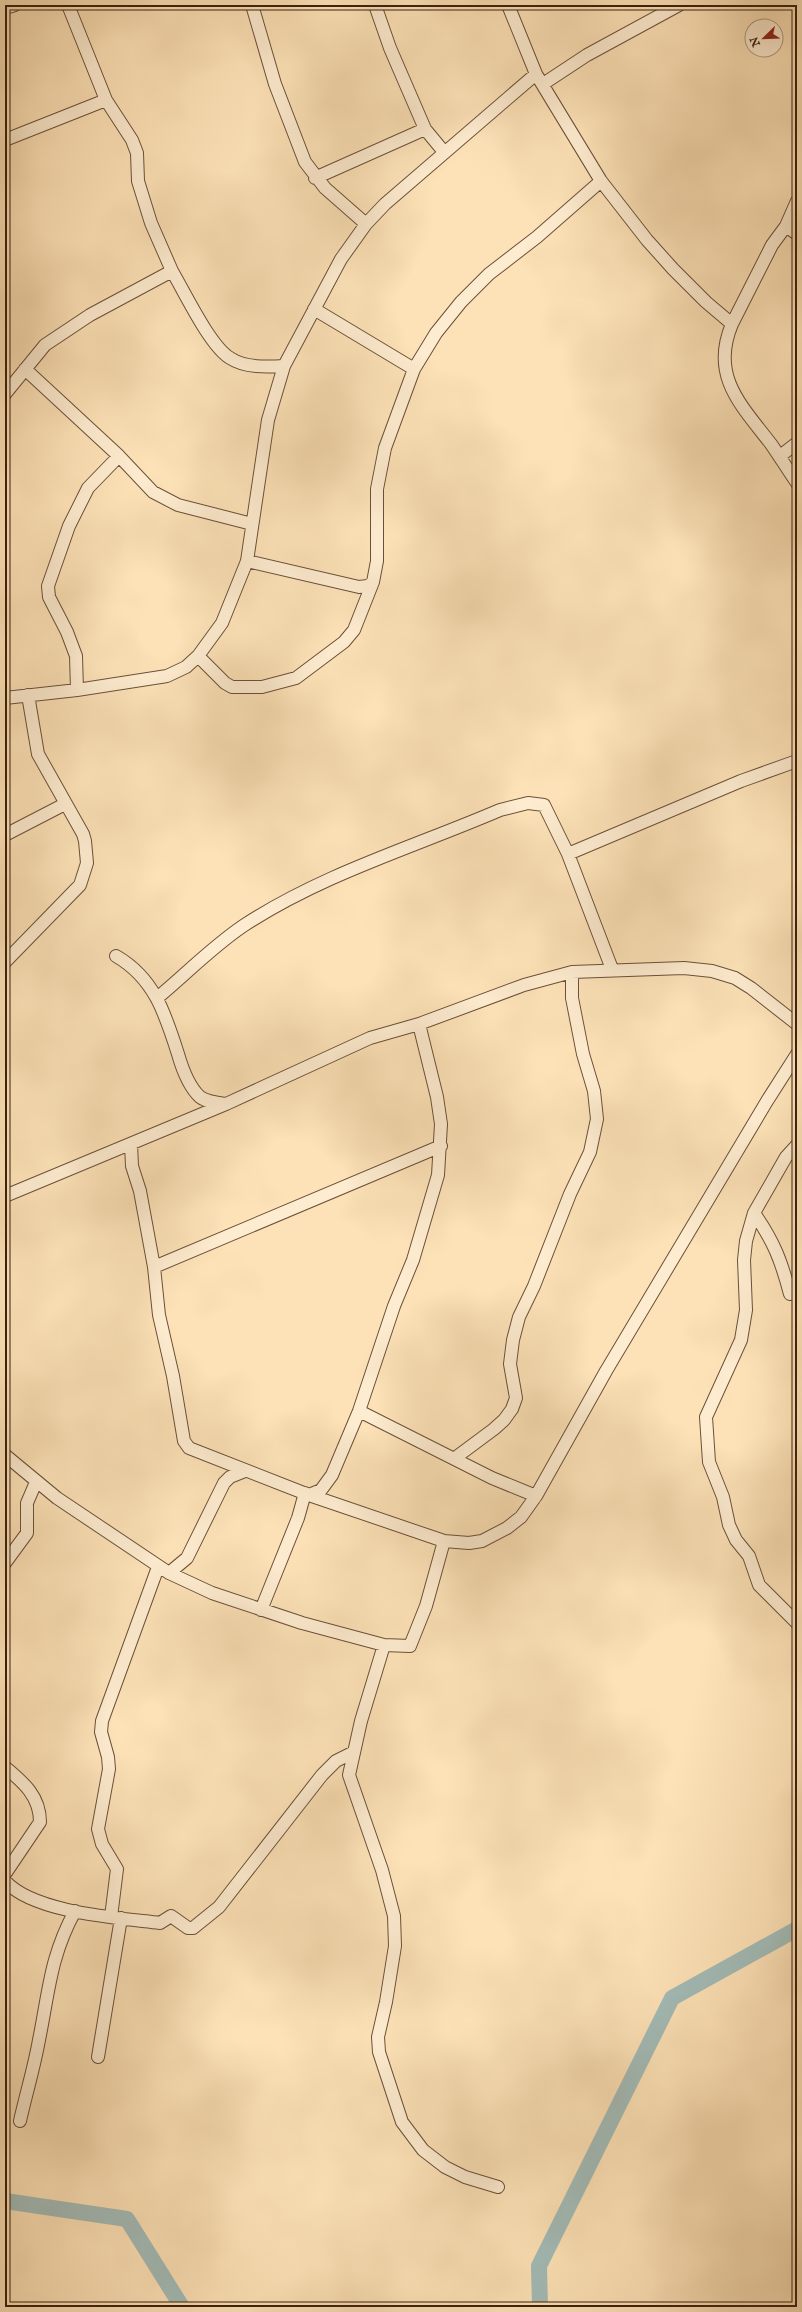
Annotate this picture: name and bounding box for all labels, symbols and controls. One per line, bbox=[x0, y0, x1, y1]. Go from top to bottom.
north arrow bbox=[744, 18, 784, 58]
text: N bbox=[747, 34, 764, 50]

